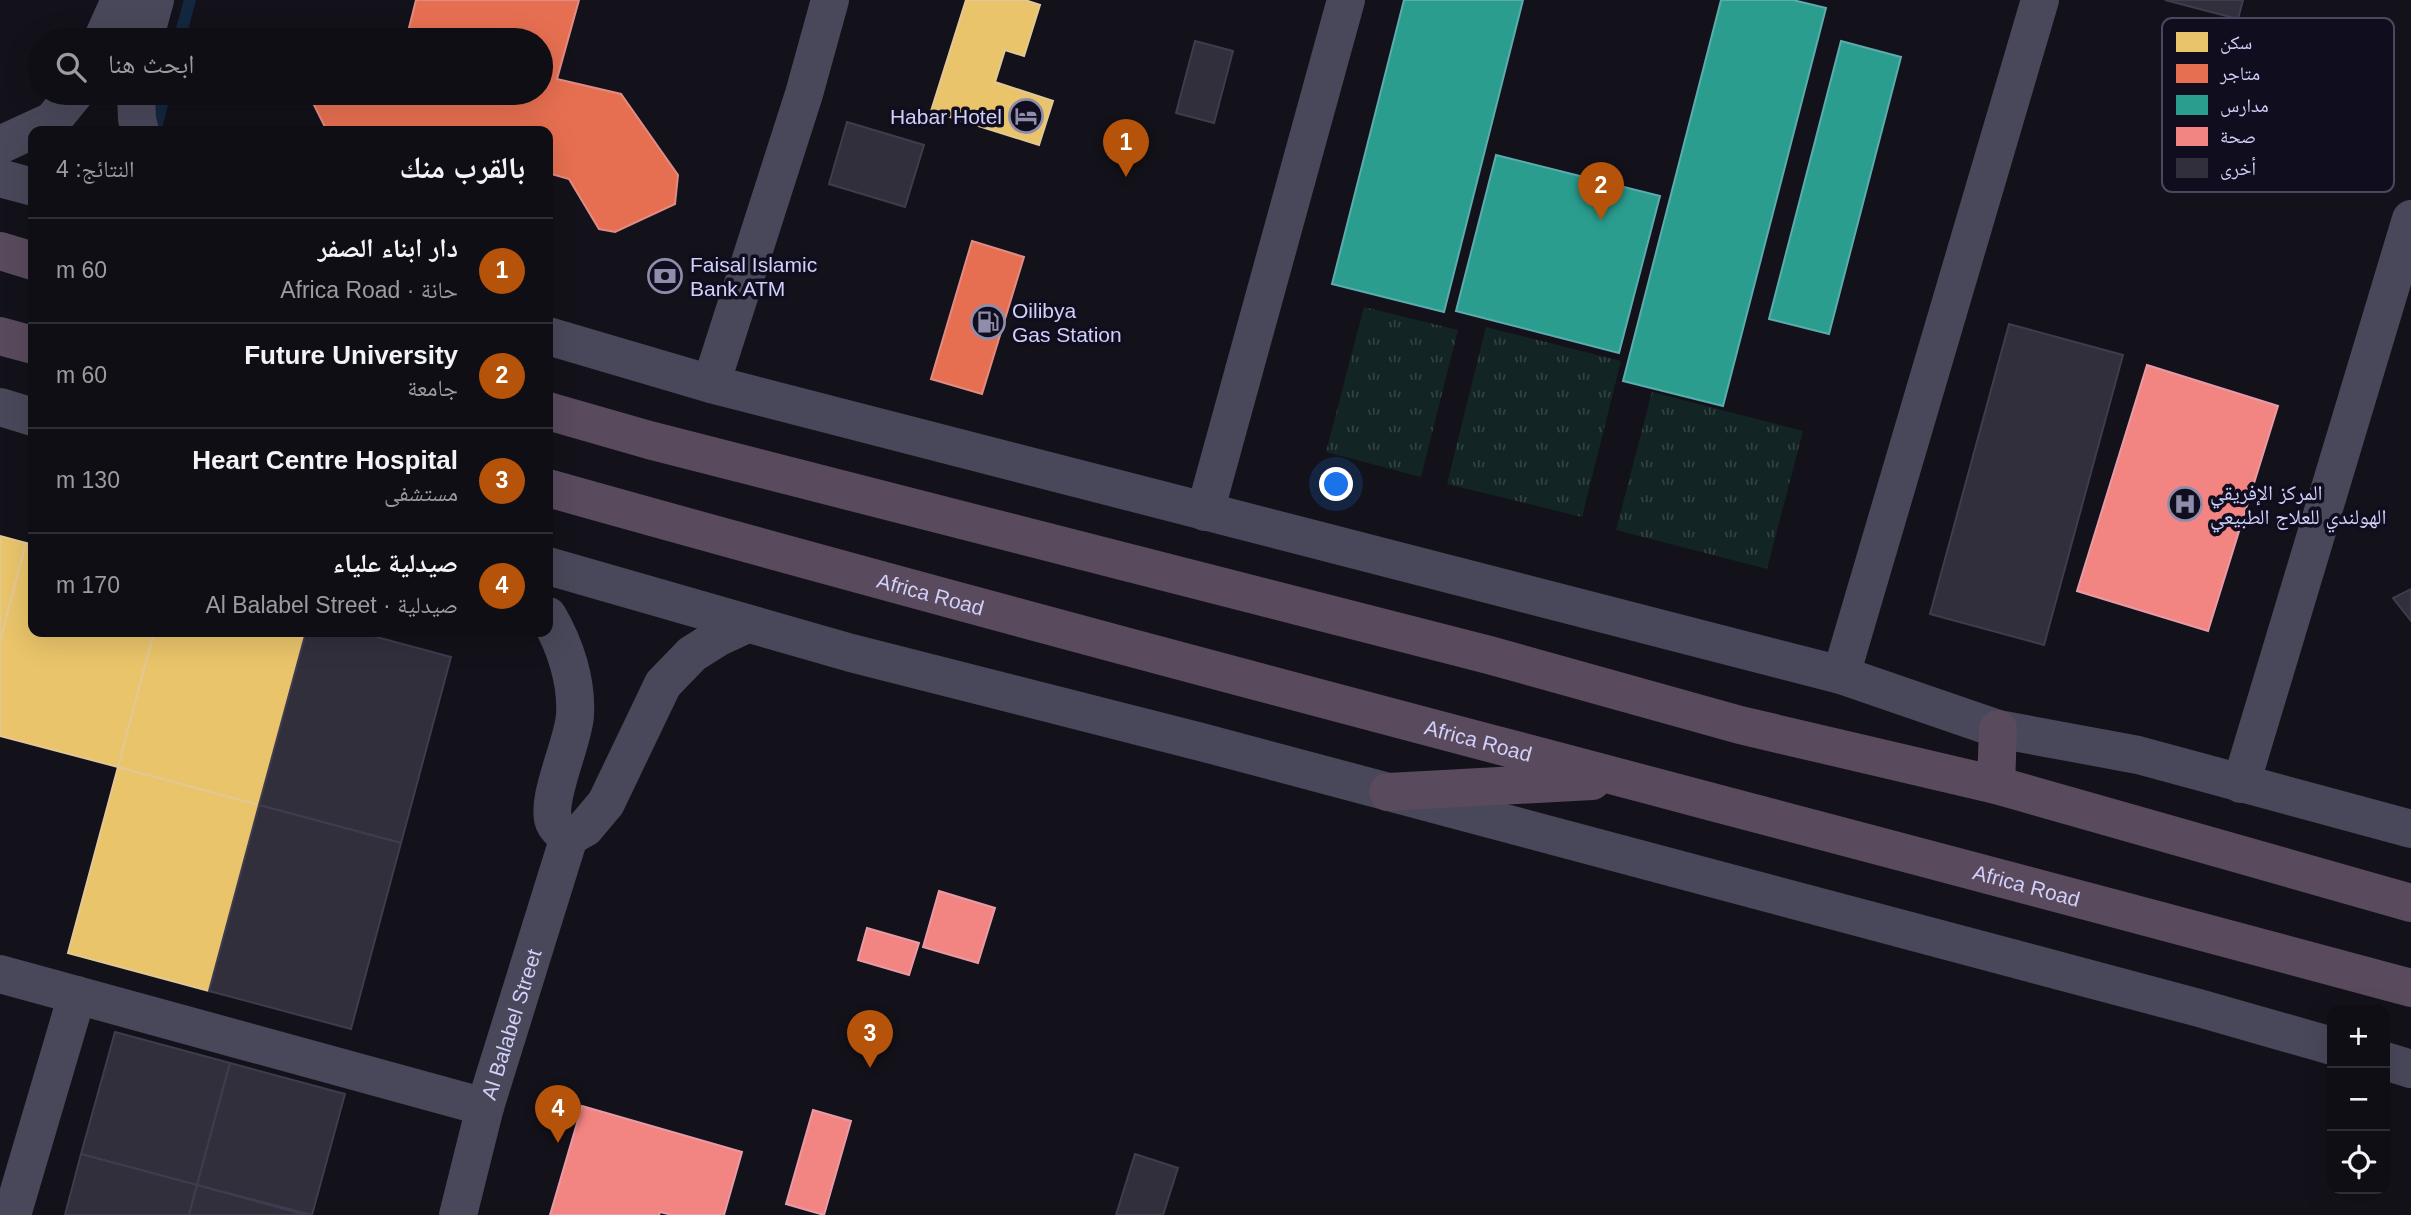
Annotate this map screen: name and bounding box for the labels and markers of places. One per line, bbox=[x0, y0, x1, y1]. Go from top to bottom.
hotel icon: Habar Hotel bbox=[1007, 97, 1045, 135]
place label: Habar Hotel bbox=[890, 105, 1002, 128]
pin: 1 bbox=[1103, 119, 1149, 177]
pin: 2 bbox=[1578, 162, 1624, 220]
place label: Faisal Islamic Bank ATM bbox=[690, 253, 817, 300]
bank icon: Faisal Islamic Bank ATM bbox=[646, 257, 684, 295]
place label: Oilibya Gas Station bbox=[1012, 299, 1122, 346]
fuel station icon: Oilibya Gas Station bbox=[969, 303, 1007, 341]
place label: المركز الإفريقي الهولندي للعلاج الطبيعي bbox=[2210, 481, 2386, 533]
hospital icon: المركز الإفريقي الهولندي للعلاج الطبيعي bbox=[2166, 485, 2204, 523]
pin: 3 bbox=[847, 1010, 893, 1068]
pin: 4 bbox=[535, 1085, 581, 1143]

